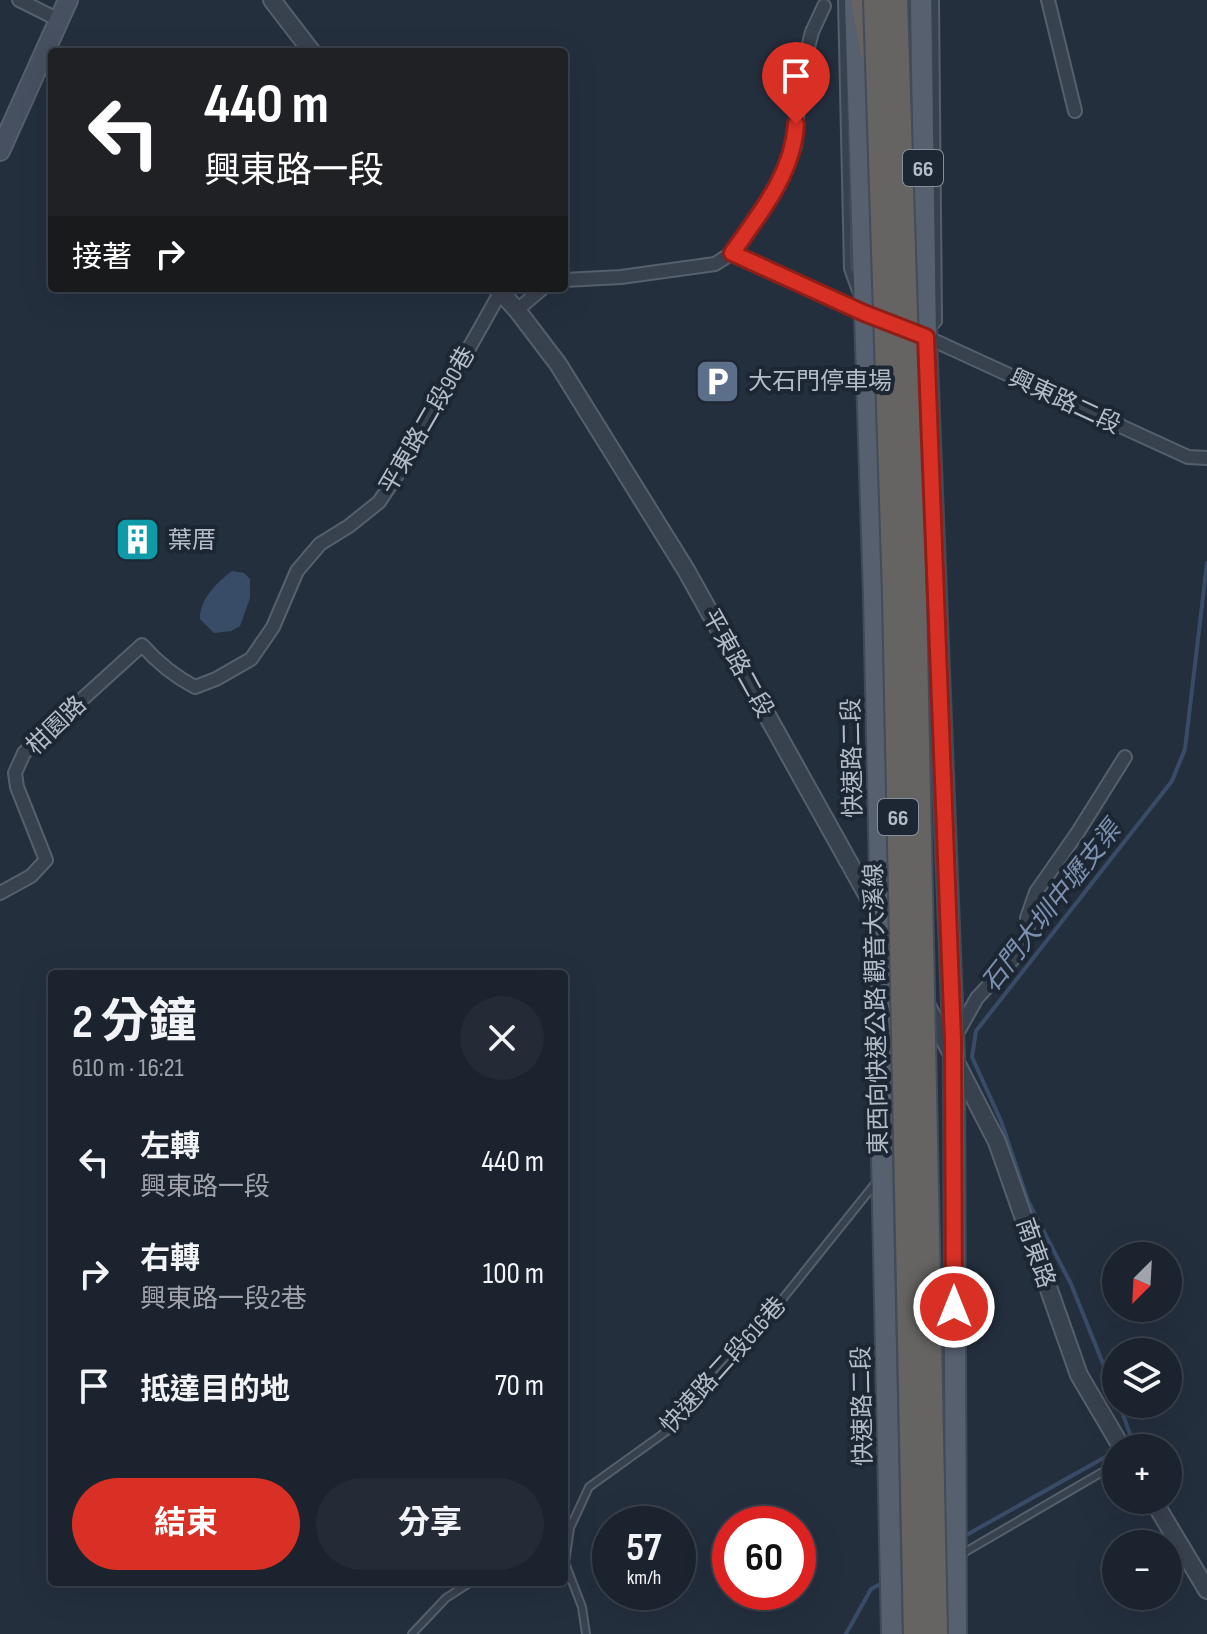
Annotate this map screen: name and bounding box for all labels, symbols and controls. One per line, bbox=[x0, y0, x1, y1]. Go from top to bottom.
pin bbox=[762, 42, 830, 124]
icon: arrive bbox=[774, 54, 818, 98]
text: 440 m bbox=[204, 72, 329, 139]
icon: left bbox=[72, 80, 176, 184]
text: 興東路一段 bbox=[204, 150, 384, 193]
road number: 66 bbox=[903, 150, 943, 186]
icon: right bbox=[148, 232, 192, 276]
text: 接著 bbox=[72, 240, 132, 276]
street label: 平東路二段90巷 bbox=[374, 341, 481, 499]
parking icon: 大石門停車場 bbox=[693, 357, 741, 405]
street label: 興東路二段 bbox=[1004, 363, 1125, 440]
place label: 大石門停車場 bbox=[748, 367, 892, 396]
building icon: 葉厝 bbox=[113, 516, 161, 564]
place label: 葉厝 bbox=[168, 526, 216, 555]
street label: 平東路二段 bbox=[696, 604, 779, 723]
street label: 柑園路 bbox=[20, 690, 92, 761]
street label: 快速路二段 bbox=[837, 698, 868, 818]
road number: 66 bbox=[878, 799, 918, 835]
water label: 石門大圳中壢支渠 bbox=[976, 812, 1131, 998]
street label: 東西向快速公路 觀音大溪線 bbox=[859, 863, 894, 1155]
text: 2 分鐘 bbox=[72, 994, 197, 1051]
button: close bbox=[460, 996, 544, 1080]
text: 610 m · 16:21 bbox=[72, 1053, 184, 1084]
text: 左轉 bbox=[140, 1129, 200, 1165]
icon: left bbox=[72, 1140, 116, 1184]
text: 440 m bbox=[481, 1144, 544, 1180]
text: 興東路一段 bbox=[140, 1172, 270, 1203]
street label: 南東路 bbox=[1010, 1214, 1061, 1292]
text: 右轉 bbox=[140, 1241, 200, 1277]
north arrow bbox=[1102, 1242, 1182, 1322]
map controls bbox=[1102, 1242, 1182, 1610]
icon: right bbox=[72, 1252, 116, 1296]
text: 100 m bbox=[483, 1256, 544, 1292]
position arrow bbox=[912, 1265, 996, 1349]
text: 興東路一段2巷 bbox=[140, 1284, 307, 1315]
street label: 快速路二段616巷 bbox=[655, 1291, 792, 1439]
button: layers bbox=[1102, 1338, 1182, 1418]
street label: 快速路二段 bbox=[847, 1346, 878, 1466]
icon: arrive bbox=[72, 1364, 116, 1408]
text: 70 m bbox=[495, 1368, 544, 1404]
text: 抵達目的地 bbox=[140, 1372, 290, 1408]
button: + bbox=[1102, 1434, 1182, 1514]
button: 結束 bbox=[72, 1478, 300, 1570]
button: 分享 bbox=[316, 1478, 544, 1570]
speed limit sign: 60 bbox=[712, 1506, 816, 1610]
text: 57 bbox=[627, 1524, 661, 1572]
button: − bbox=[1102, 1530, 1182, 1610]
text: km/h bbox=[627, 1566, 661, 1590]

